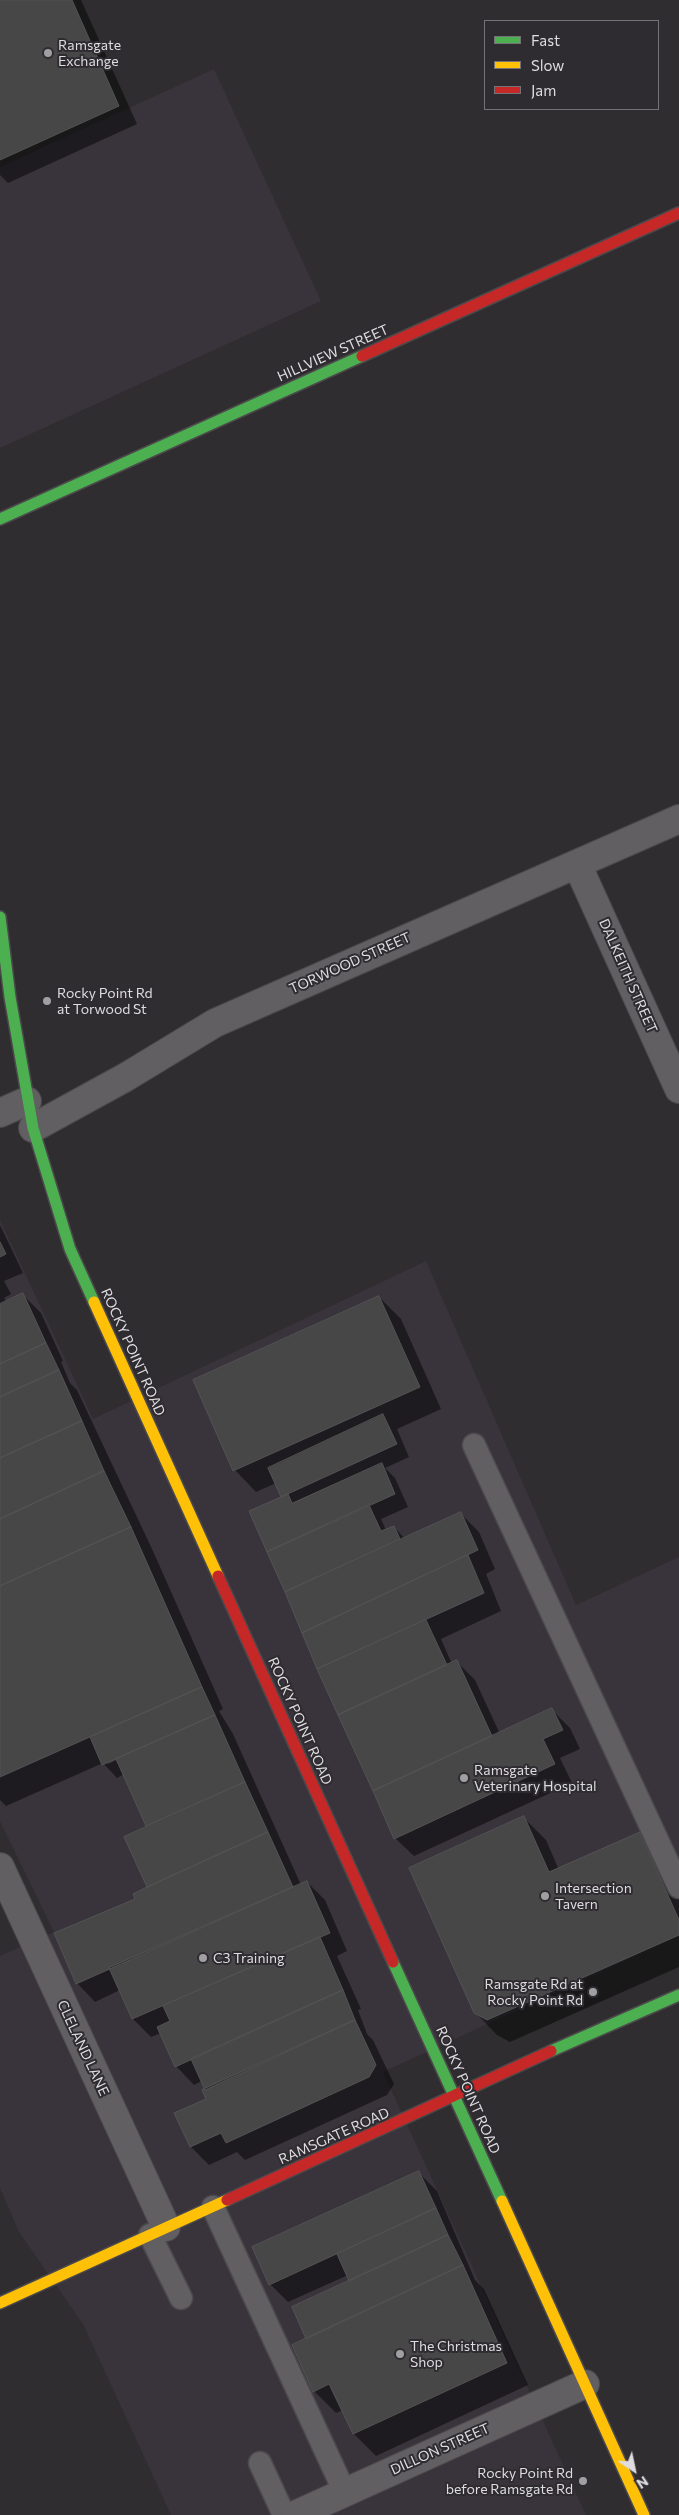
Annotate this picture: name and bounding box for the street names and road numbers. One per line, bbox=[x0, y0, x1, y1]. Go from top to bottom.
street label: HILLVIEW STREET bbox=[275, 321, 391, 385]
street label: DALKEITH STREET bbox=[595, 916, 661, 1036]
street label: TORWOOD STREET bbox=[287, 929, 413, 997]
street label: ROCKY POINT ROAD bbox=[97, 1286, 169, 1418]
street label: ROCKY POINT ROAD bbox=[264, 1655, 336, 1787]
street label: CLELAND LANE bbox=[53, 1997, 113, 2099]
street label: ROCKY POINT ROAD bbox=[432, 2024, 504, 2156]
street label: RAMSGATE ROAD bbox=[276, 2104, 392, 2168]
street label: DILLON STREET bbox=[388, 2420, 492, 2478]

